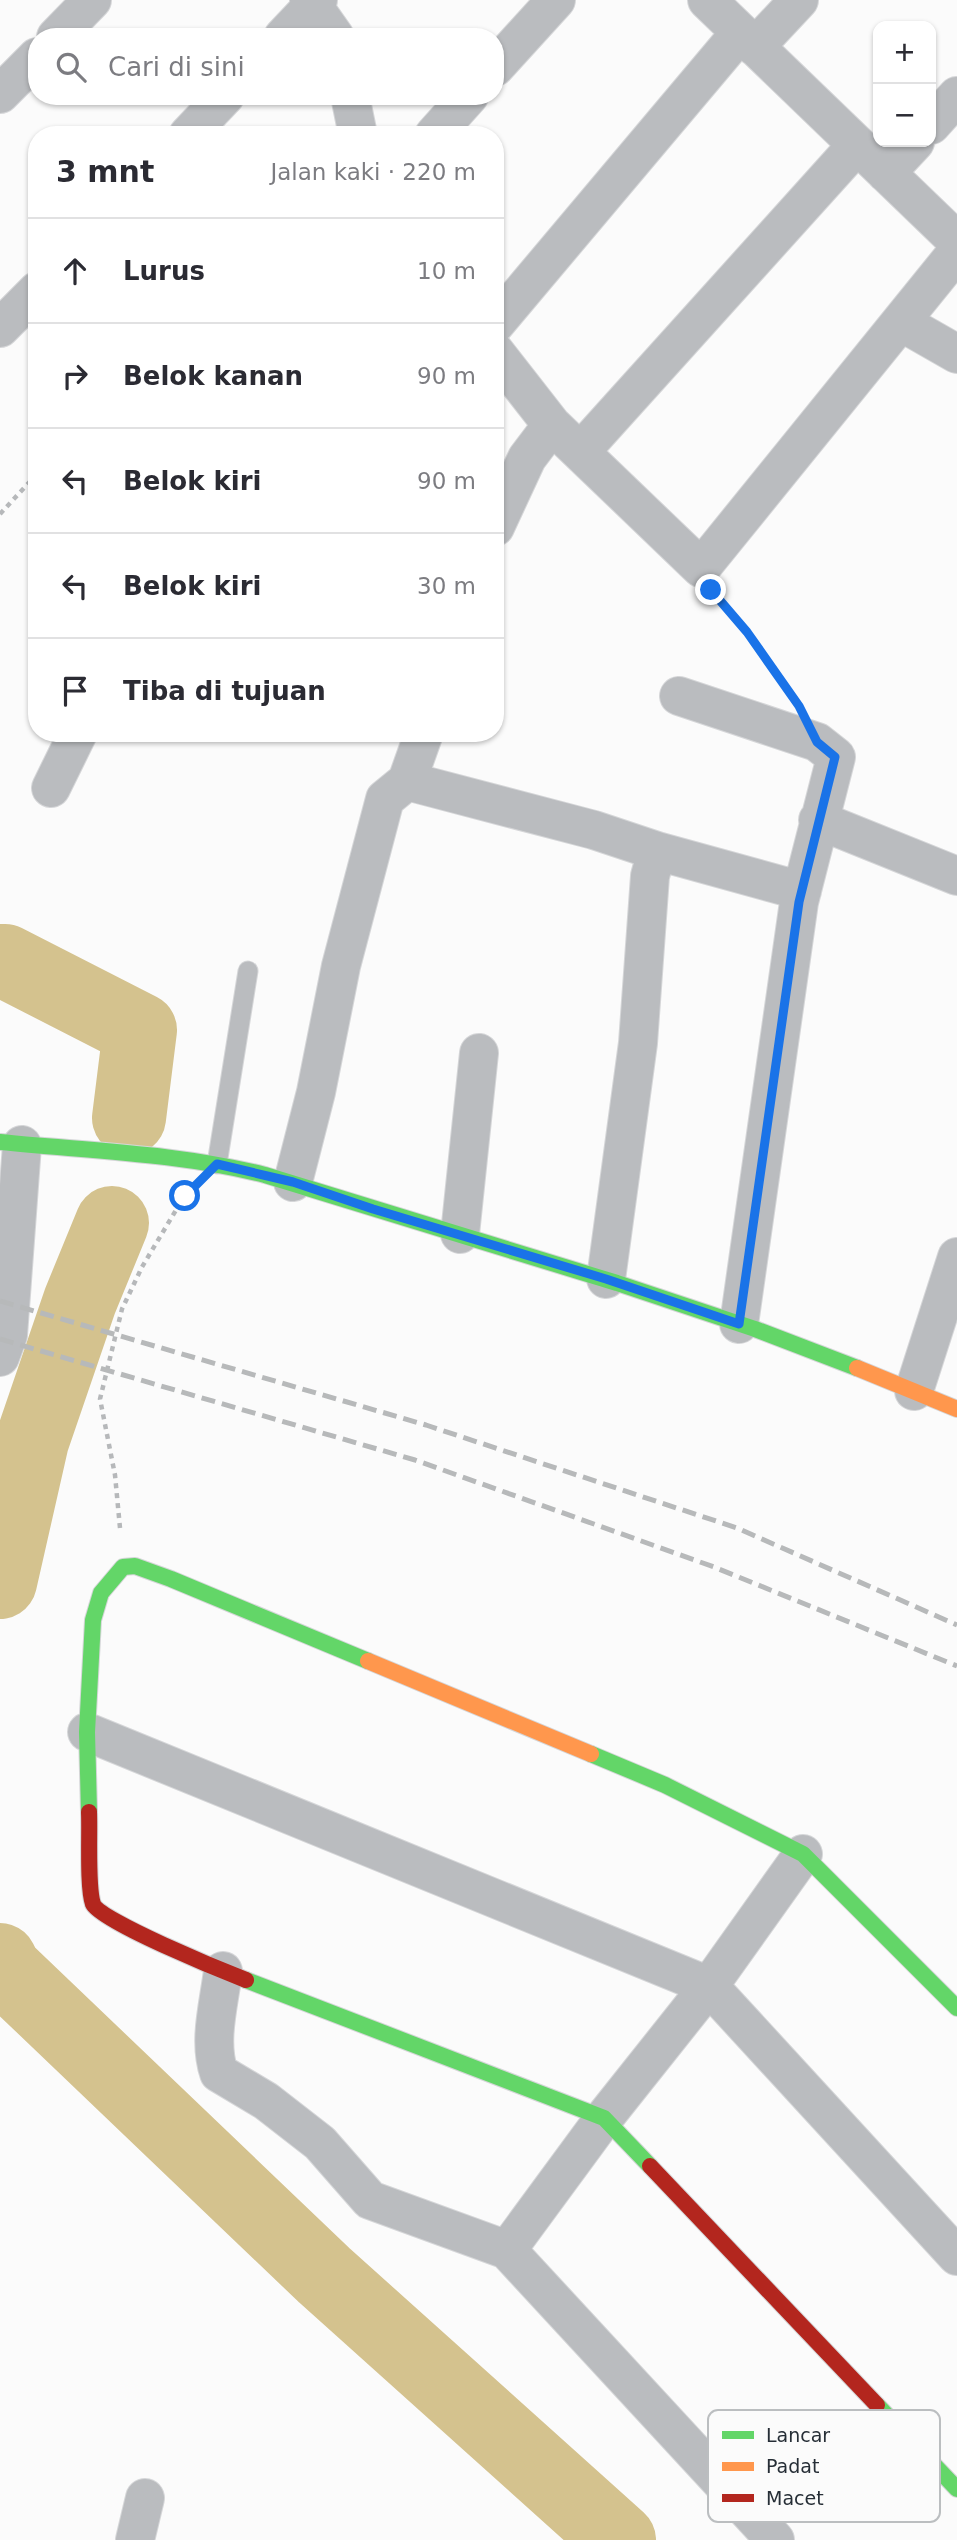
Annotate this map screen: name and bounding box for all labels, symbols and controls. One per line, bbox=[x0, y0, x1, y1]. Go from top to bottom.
map controls bbox=[873, 21, 936, 147]
button: + bbox=[873, 21, 936, 84]
search box bbox=[28, 28, 504, 105]
icon: search bbox=[52, 48, 90, 86]
text: Cari di sini bbox=[108, 52, 245, 82]
button: − bbox=[873, 84, 936, 147]
text: 3 mnt bbox=[56, 154, 154, 189]
text: Jalan kaki · 220 m bbox=[270, 159, 476, 185]
icon: ahead bbox=[56, 252, 94, 290]
text: Lurus bbox=[123, 256, 205, 286]
text: 10 m bbox=[417, 258, 476, 284]
icon: right bbox=[56, 357, 94, 395]
text: Belok kanan bbox=[123, 361, 303, 391]
text: 90 m bbox=[417, 363, 476, 389]
icon: left bbox=[56, 462, 94, 500]
text: Belok kiri bbox=[123, 466, 262, 496]
text: 90 m bbox=[417, 468, 476, 494]
icon: left bbox=[56, 567, 94, 605]
text: Belok kiri bbox=[123, 571, 262, 601]
text: 30 m bbox=[417, 573, 476, 599]
route end bbox=[695, 574, 726, 605]
icon: arrive bbox=[56, 672, 94, 710]
text: Tiba di tujuan bbox=[123, 676, 326, 706]
route start bbox=[169, 1180, 200, 1211]
legend bbox=[708, 2410, 940, 2522]
text: Lancar bbox=[766, 2424, 830, 2446]
text: Padat bbox=[766, 2455, 819, 2477]
text: Macet bbox=[766, 2487, 824, 2509]

